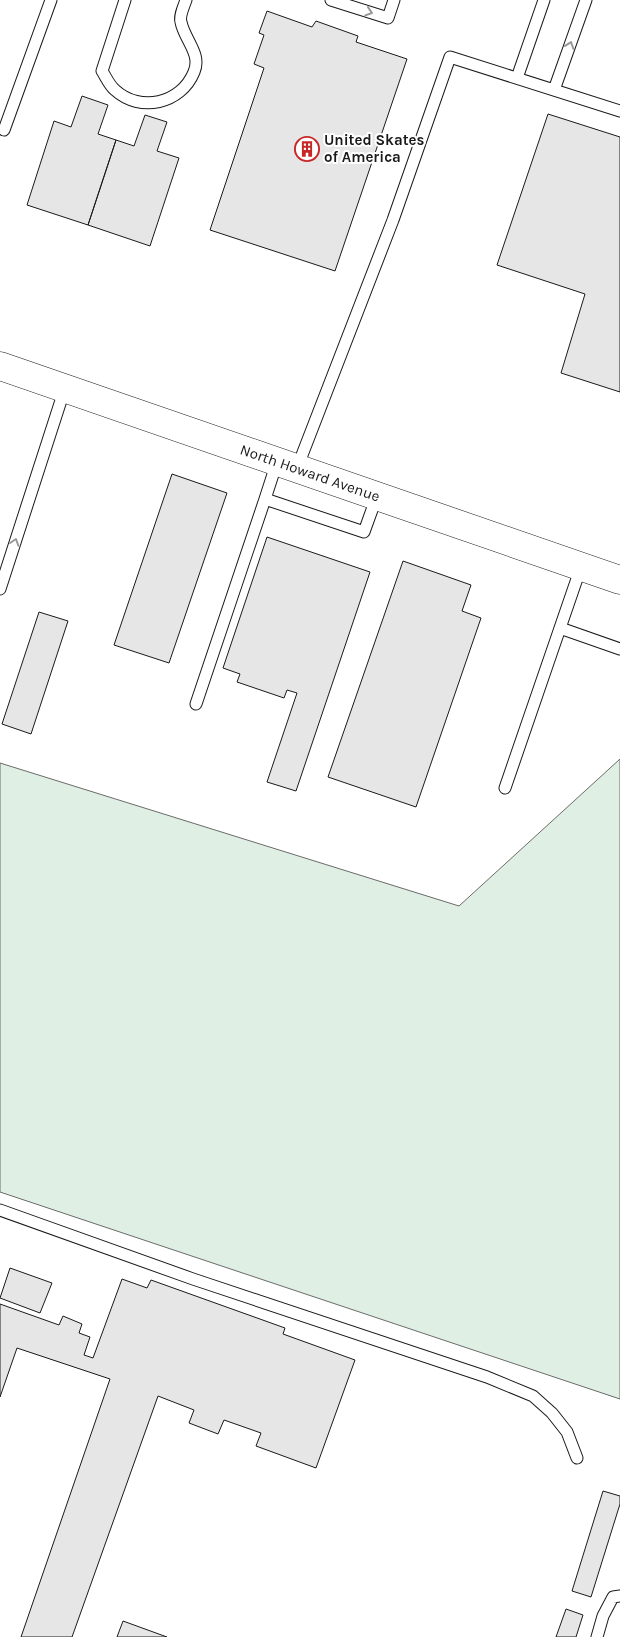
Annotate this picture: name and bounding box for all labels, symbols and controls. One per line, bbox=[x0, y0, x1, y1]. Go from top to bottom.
one-way arrow bbox=[364, 6, 372, 16]
one-way arrow bbox=[564, 41, 574, 50]
place label: United Skates of America bbox=[324, 131, 425, 166]
building icon: United Skates of America bbox=[294, 136, 320, 162]
street label: North Howard Avenue bbox=[238, 441, 382, 505]
one-way arrow bbox=[9, 539, 19, 547]

